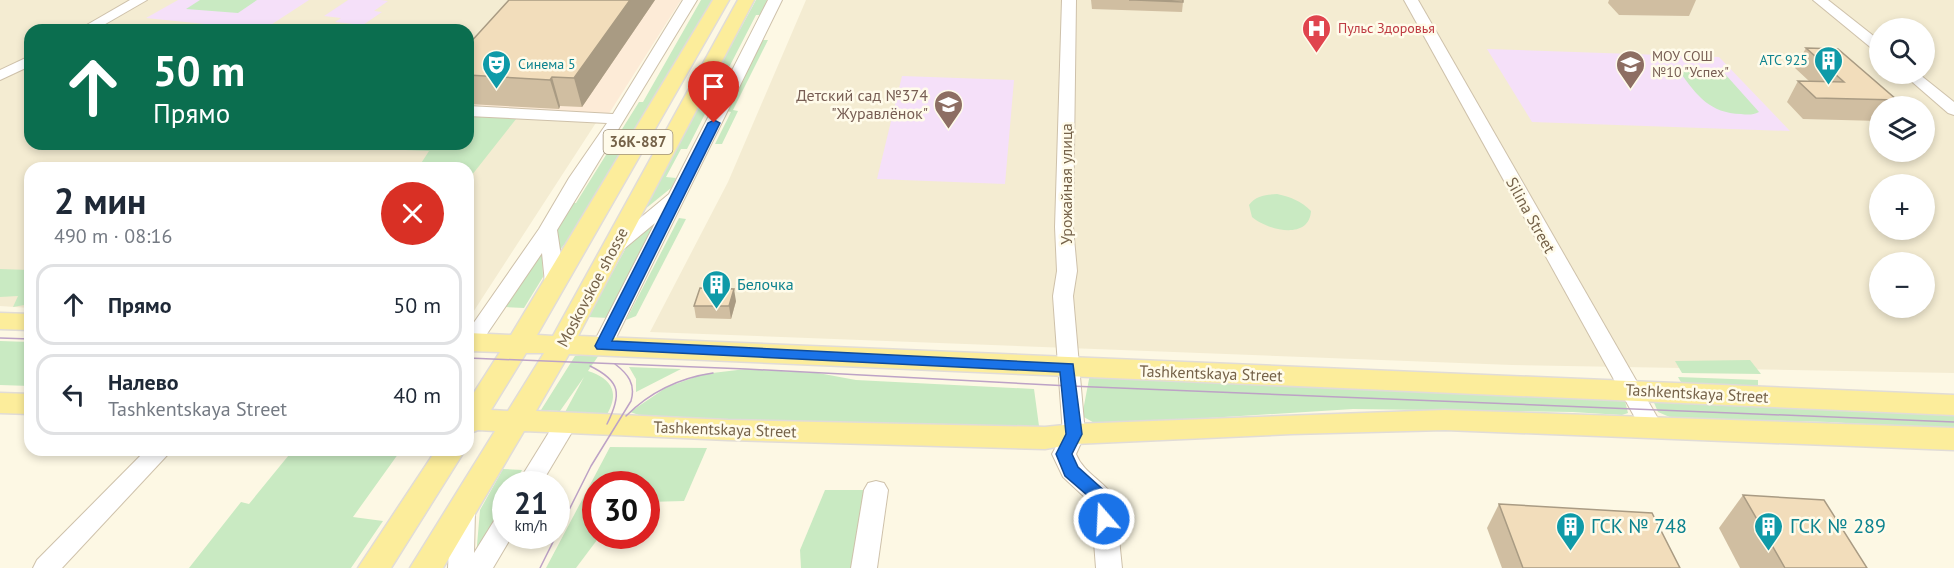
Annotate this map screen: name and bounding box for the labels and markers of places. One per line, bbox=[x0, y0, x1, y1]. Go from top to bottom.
hospital icon: Пульс Здоровья bbox=[1301, 12, 1333, 54]
place label: Пульс Здоровья bbox=[1338, 19, 1435, 37]
building icon: АТС 925 bbox=[1813, 44, 1845, 86]
place label: МОУ СОШ №10 "Успех" bbox=[1652, 47, 1729, 81]
theatre icon: Синема 5 bbox=[481, 48, 513, 90]
school or university icon: МОУ СОШ №10 "Успех" bbox=[1615, 48, 1647, 90]
place label: АТС 925 bbox=[1760, 51, 1808, 69]
place label: Синема 5 bbox=[518, 55, 576, 73]
pin bbox=[688, 61, 739, 123]
place label: Детский сад №374 "Журавлёнок" bbox=[796, 85, 928, 123]
school or university icon: Детский сад №374 "Журавлёнок" bbox=[933, 88, 965, 130]
building icon: Белочка bbox=[700, 268, 732, 310]
place label: Белочка bbox=[737, 274, 794, 294]
building icon: ГСК № 748 bbox=[1554, 510, 1586, 552]
building icon: ГСК № 289 bbox=[1753, 510, 1785, 552]
place label: ГСК № 748 bbox=[1591, 513, 1687, 539]
place label: ГСК № 289 bbox=[1790, 513, 1886, 539]

